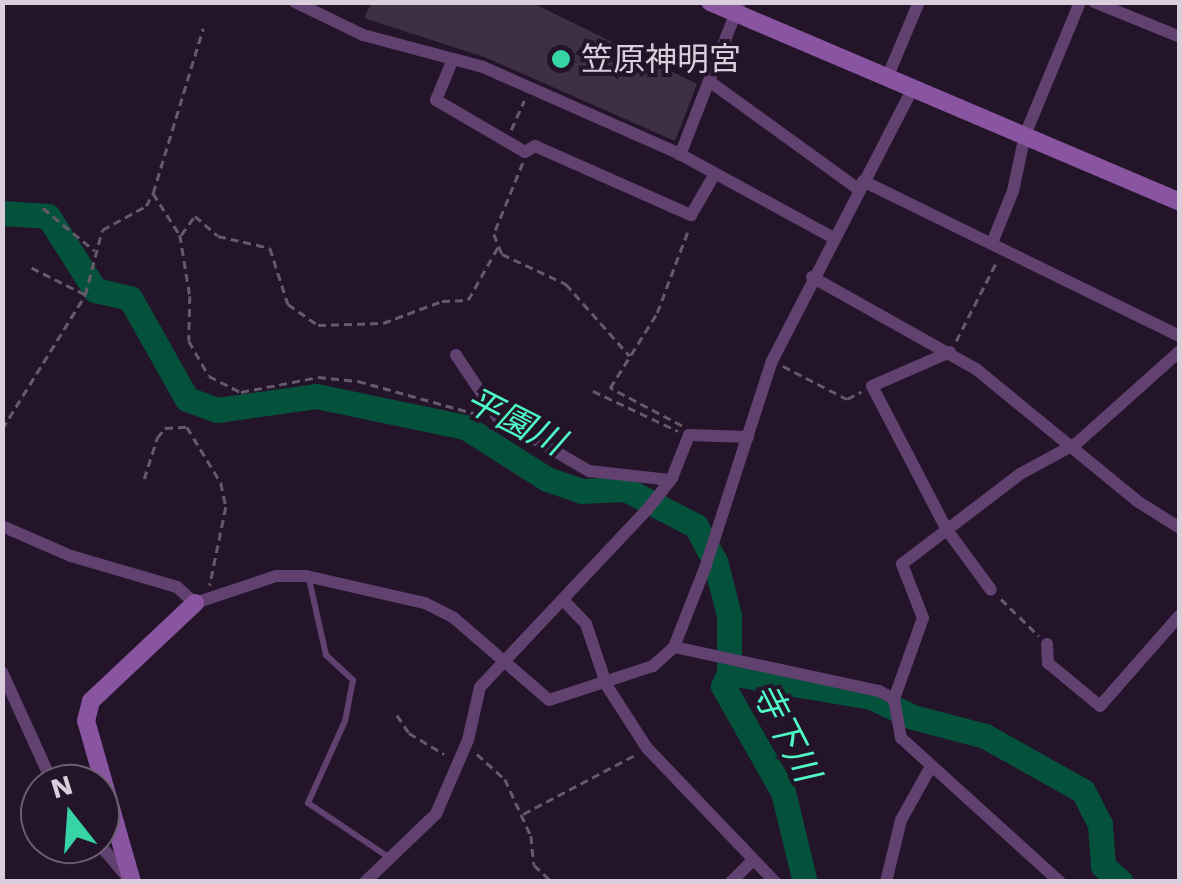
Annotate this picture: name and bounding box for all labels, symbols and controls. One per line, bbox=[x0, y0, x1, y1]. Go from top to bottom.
place label: 笠原神明宮 bbox=[581, 40, 741, 78]
marker: 笠原神明宮 bbox=[550, 48, 572, 70]
water label: 平園川 bbox=[459, 378, 571, 464]
water label: 寺下川 bbox=[743, 676, 829, 788]
north arrow bbox=[20, 764, 120, 864]
text: N bbox=[47, 768, 76, 806]

